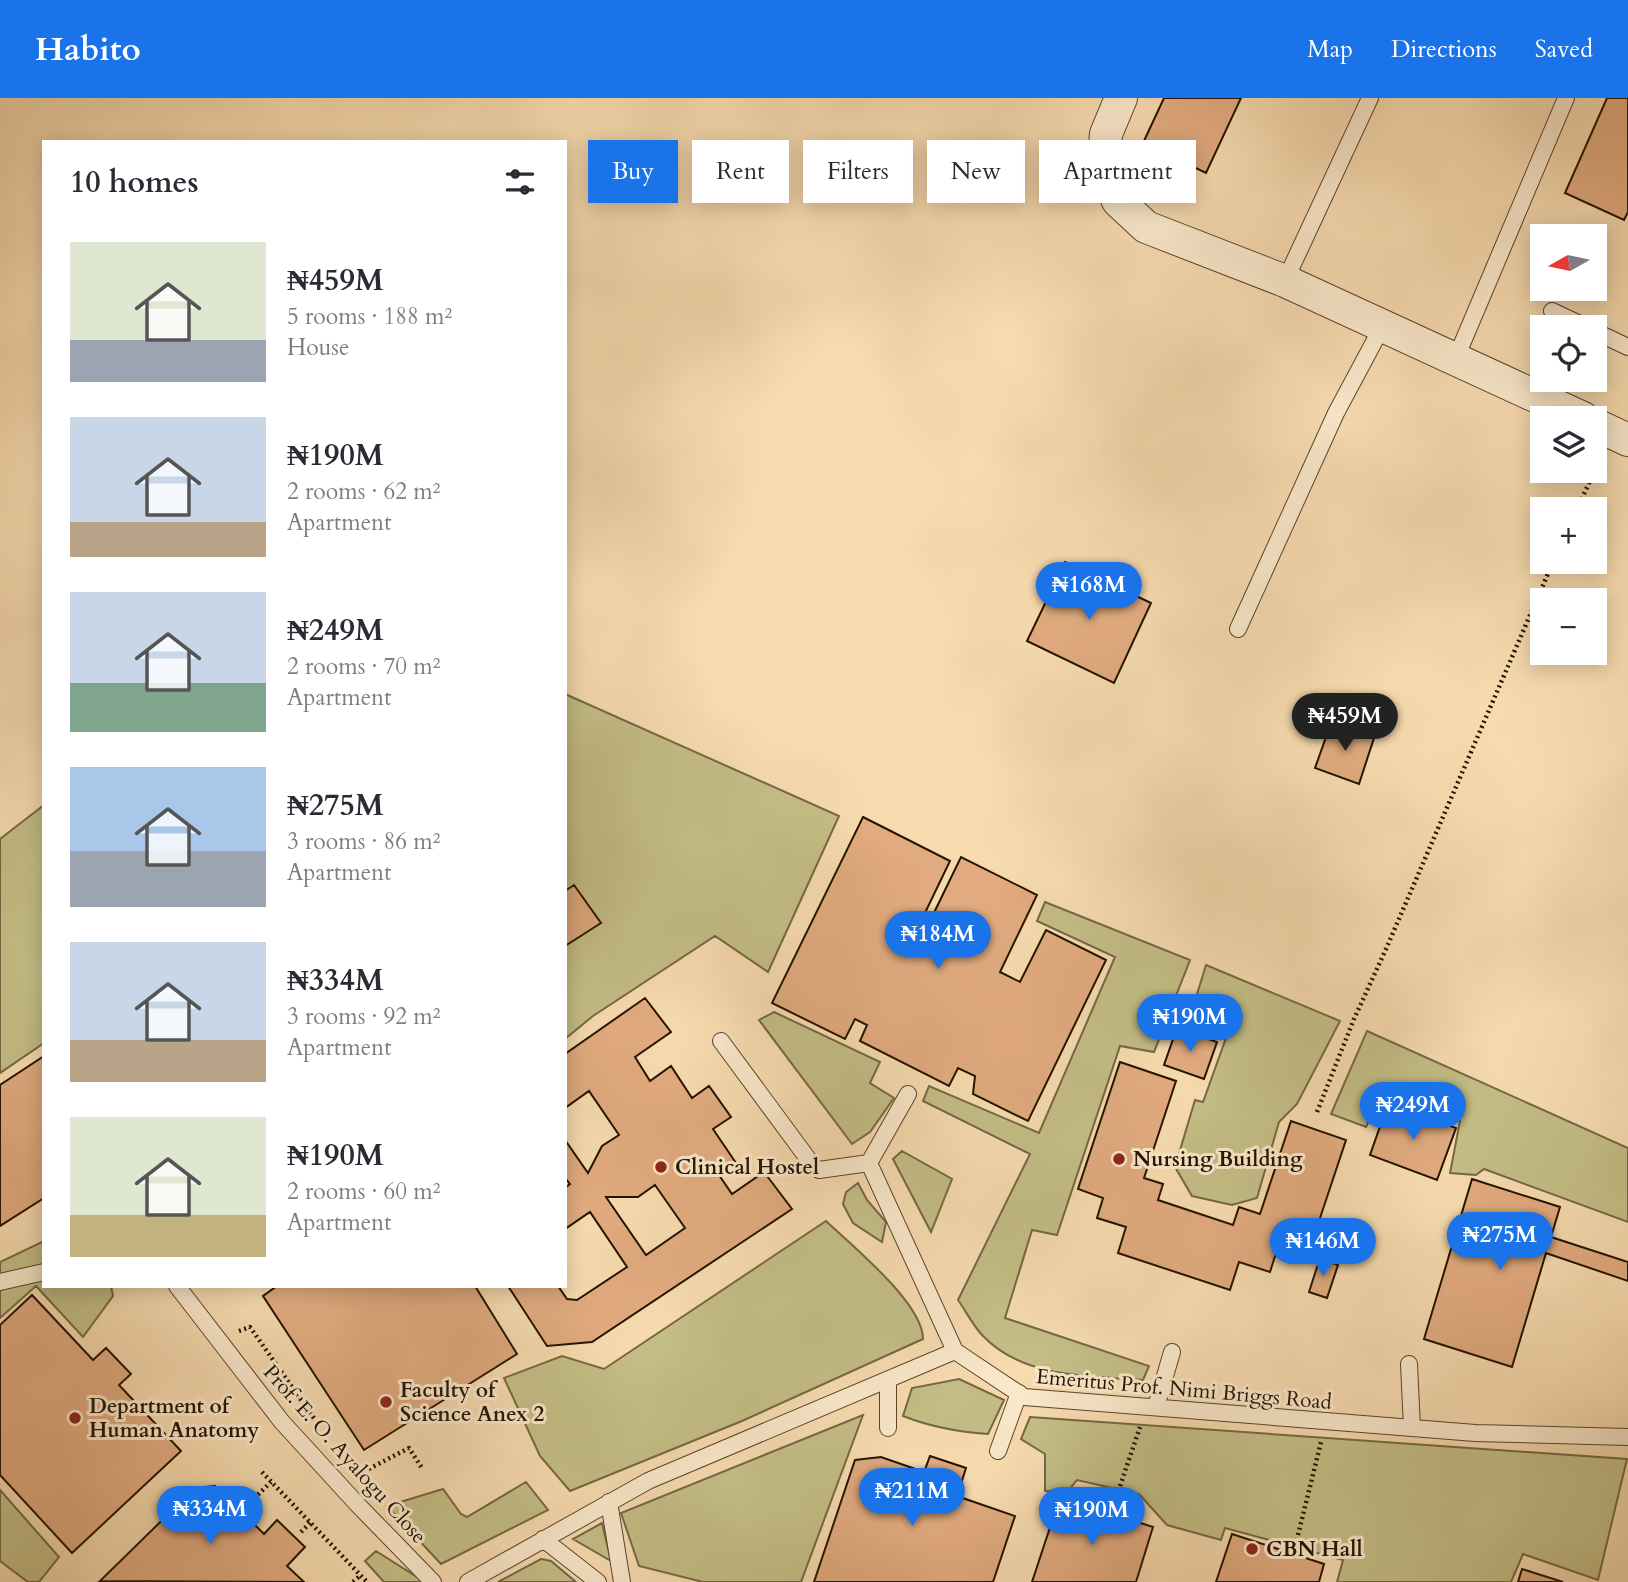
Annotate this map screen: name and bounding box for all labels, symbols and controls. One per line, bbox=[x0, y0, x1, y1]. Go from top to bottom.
text: Habito bbox=[35, 27, 141, 72]
text: Map bbox=[1307, 33, 1353, 66]
text: Directions bbox=[1391, 33, 1497, 66]
text: Saved bbox=[1535, 33, 1593, 66]
chip: Buy bbox=[588, 140, 678, 203]
chip: Rent bbox=[692, 140, 789, 203]
chip: Filters bbox=[803, 140, 913, 203]
chip: New bbox=[927, 140, 1025, 203]
chip: Apartment bbox=[1039, 140, 1196, 203]
text: 10 homes bbox=[70, 162, 199, 203]
icon: filters bbox=[501, 163, 539, 201]
north arrow bbox=[1530, 224, 1606, 301]
map controls bbox=[1530, 224, 1607, 665]
text: ₦459M bbox=[287, 260, 384, 301]
icon: home bbox=[126, 270, 210, 354]
text: 5 rooms · 188 m² bbox=[287, 301, 452, 332]
button: locate bbox=[1530, 315, 1607, 392]
text: House bbox=[287, 332, 349, 363]
button: layers bbox=[1530, 406, 1607, 483]
text: ₦190M bbox=[287, 435, 384, 476]
icon: home bbox=[126, 445, 210, 529]
text: 2 rooms · 62 m² bbox=[287, 476, 440, 507]
button: + bbox=[1530, 497, 1607, 574]
text: Apartment bbox=[287, 507, 391, 538]
pin: ₦168M bbox=[1040, 562, 1138, 622]
text: ₦168M bbox=[1052, 569, 1126, 600]
button: − bbox=[1530, 588, 1607, 665]
text: ₦249M bbox=[287, 610, 384, 651]
icon: home bbox=[126, 620, 210, 704]
text: 2 rooms · 70 m² bbox=[287, 651, 440, 682]
text: Apartment bbox=[287, 682, 391, 713]
pin: ₦459M bbox=[1296, 694, 1394, 753]
text: ₦459M bbox=[1308, 700, 1382, 731]
text: ₦275M bbox=[287, 785, 384, 826]
icon: home bbox=[126, 795, 210, 879]
text: 3 rooms · 86 m² bbox=[287, 826, 440, 857]
text: Apartment bbox=[287, 857, 391, 888]
pin: ₦184M bbox=[889, 912, 987, 971]
text: ₦184M bbox=[901, 918, 975, 949]
text: ₦334M bbox=[287, 960, 384, 1001]
icon: home bbox=[126, 970, 210, 1054]
pin: ₦190M bbox=[1141, 995, 1239, 1054]
text: 3 rooms · 92 m² bbox=[287, 1001, 440, 1032]
text: ₦190M bbox=[1153, 1001, 1227, 1032]
text: Apartment bbox=[287, 1032, 391, 1063]
pin: ₦249M bbox=[1364, 1082, 1462, 1142]
text: ₦249M bbox=[1376, 1089, 1450, 1120]
text: ₦190M bbox=[287, 1135, 384, 1176]
icon: home bbox=[126, 1145, 210, 1229]
place label: Nursing Building bbox=[1133, 1145, 1303, 1174]
marker: Nursing Building bbox=[1111, 1151, 1127, 1167]
place label: Clinical Hostel bbox=[675, 1153, 819, 1182]
marker: Clinical Hostel bbox=[653, 1159, 669, 1175]
text: 2 rooms · 60 m² bbox=[287, 1176, 440, 1207]
text: Apartment bbox=[287, 1207, 391, 1238]
pin: ₦275M bbox=[1451, 1212, 1549, 1272]
pin: ₦146M bbox=[1274, 1218, 1372, 1278]
text: ₦275M bbox=[1463, 1219, 1537, 1250]
text: ₦146M bbox=[1286, 1225, 1360, 1256]
street label: Prof. E. O. Ayalogu Close bbox=[256, 1358, 433, 1550]
street label: Emeritus Prof. Nimi Briggs Road bbox=[1035, 1362, 1333, 1417]
place label: Faculty of Science Anex 2 bbox=[400, 1376, 544, 1429]
place label: Department of Human Anatomy bbox=[89, 1392, 259, 1445]
marker: Faculty of Science Anex 2 bbox=[378, 1394, 394, 1410]
marker: Department of Human Anatomy bbox=[67, 1410, 83, 1426]
pin: ₦211M bbox=[863, 1468, 961, 1528]
text: ₦211M bbox=[875, 1475, 949, 1506]
pin: ₦334M bbox=[161, 1486, 259, 1546]
pin: ₦190M bbox=[1043, 1488, 1141, 1547]
text: ₦334M bbox=[173, 1493, 247, 1524]
text: ₦190M bbox=[1055, 1494, 1129, 1525]
place label: CBN Hall bbox=[1266, 1535, 1363, 1564]
marker: CBN Hall bbox=[1244, 1541, 1260, 1557]

